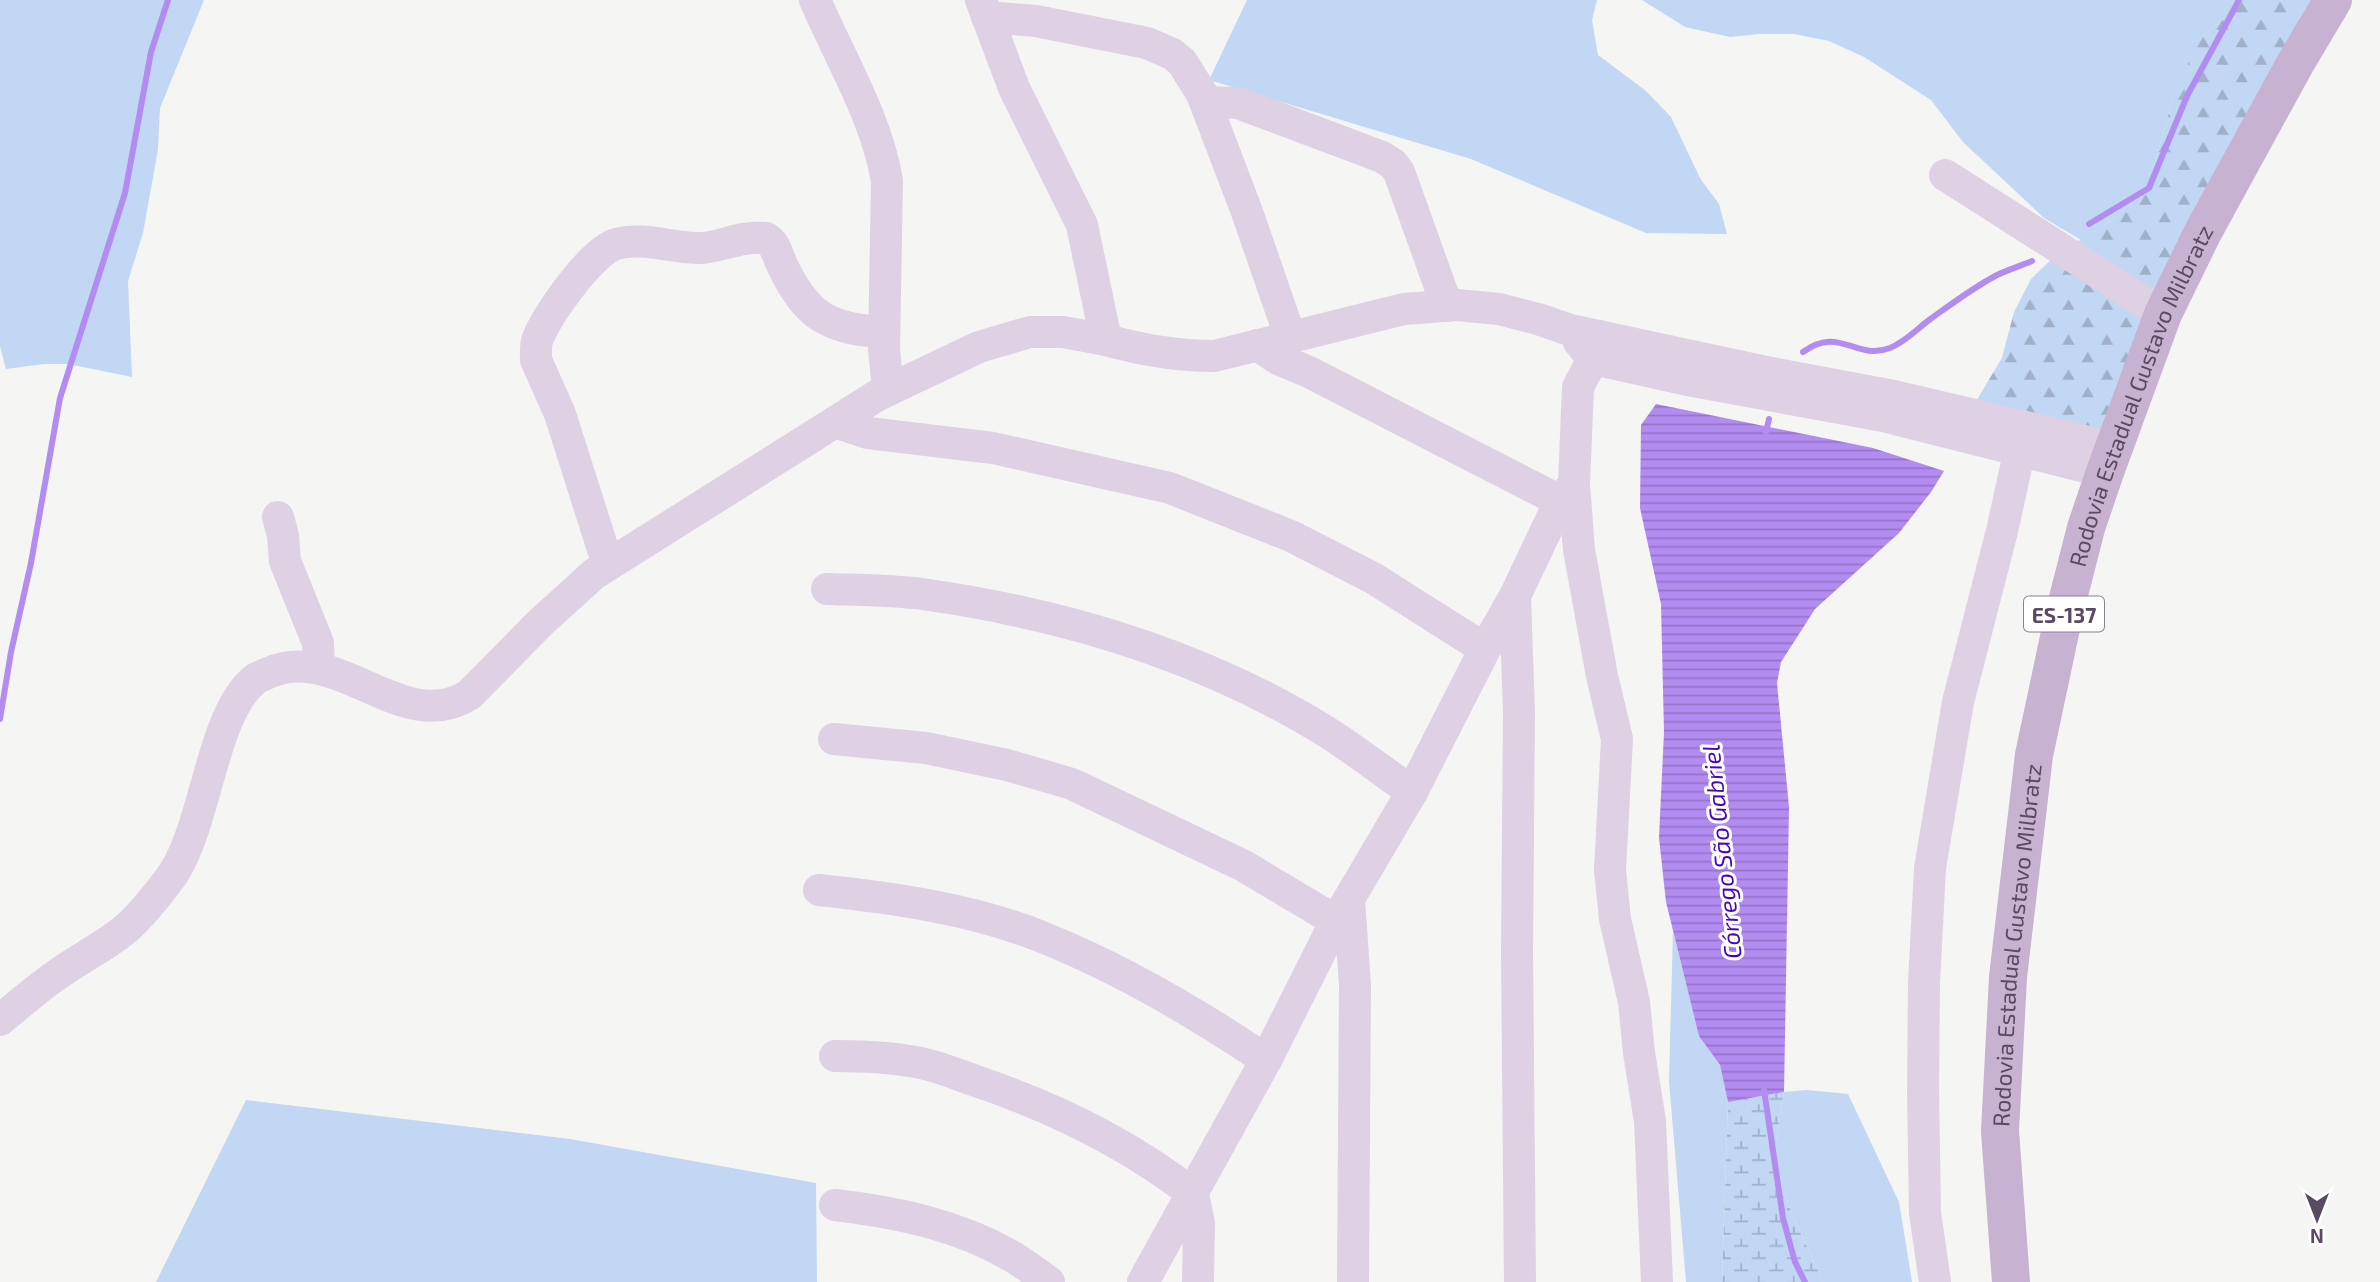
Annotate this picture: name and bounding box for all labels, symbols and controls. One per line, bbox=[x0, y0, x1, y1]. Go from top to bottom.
street label: Rodovia Estadual Gustavo Milbratz bbox=[2063, 220, 2218, 570]
road number: ES-137 bbox=[2024, 596, 2104, 632]
water label: Córrego São Gabriel bbox=[1695, 743, 1747, 961]
street label: Rodovia Estadual Gustavo Milbratz bbox=[1986, 762, 2047, 1127]
north arrow bbox=[2282, 1184, 2352, 1254]
text: N bbox=[2310, 1225, 2324, 1248]

